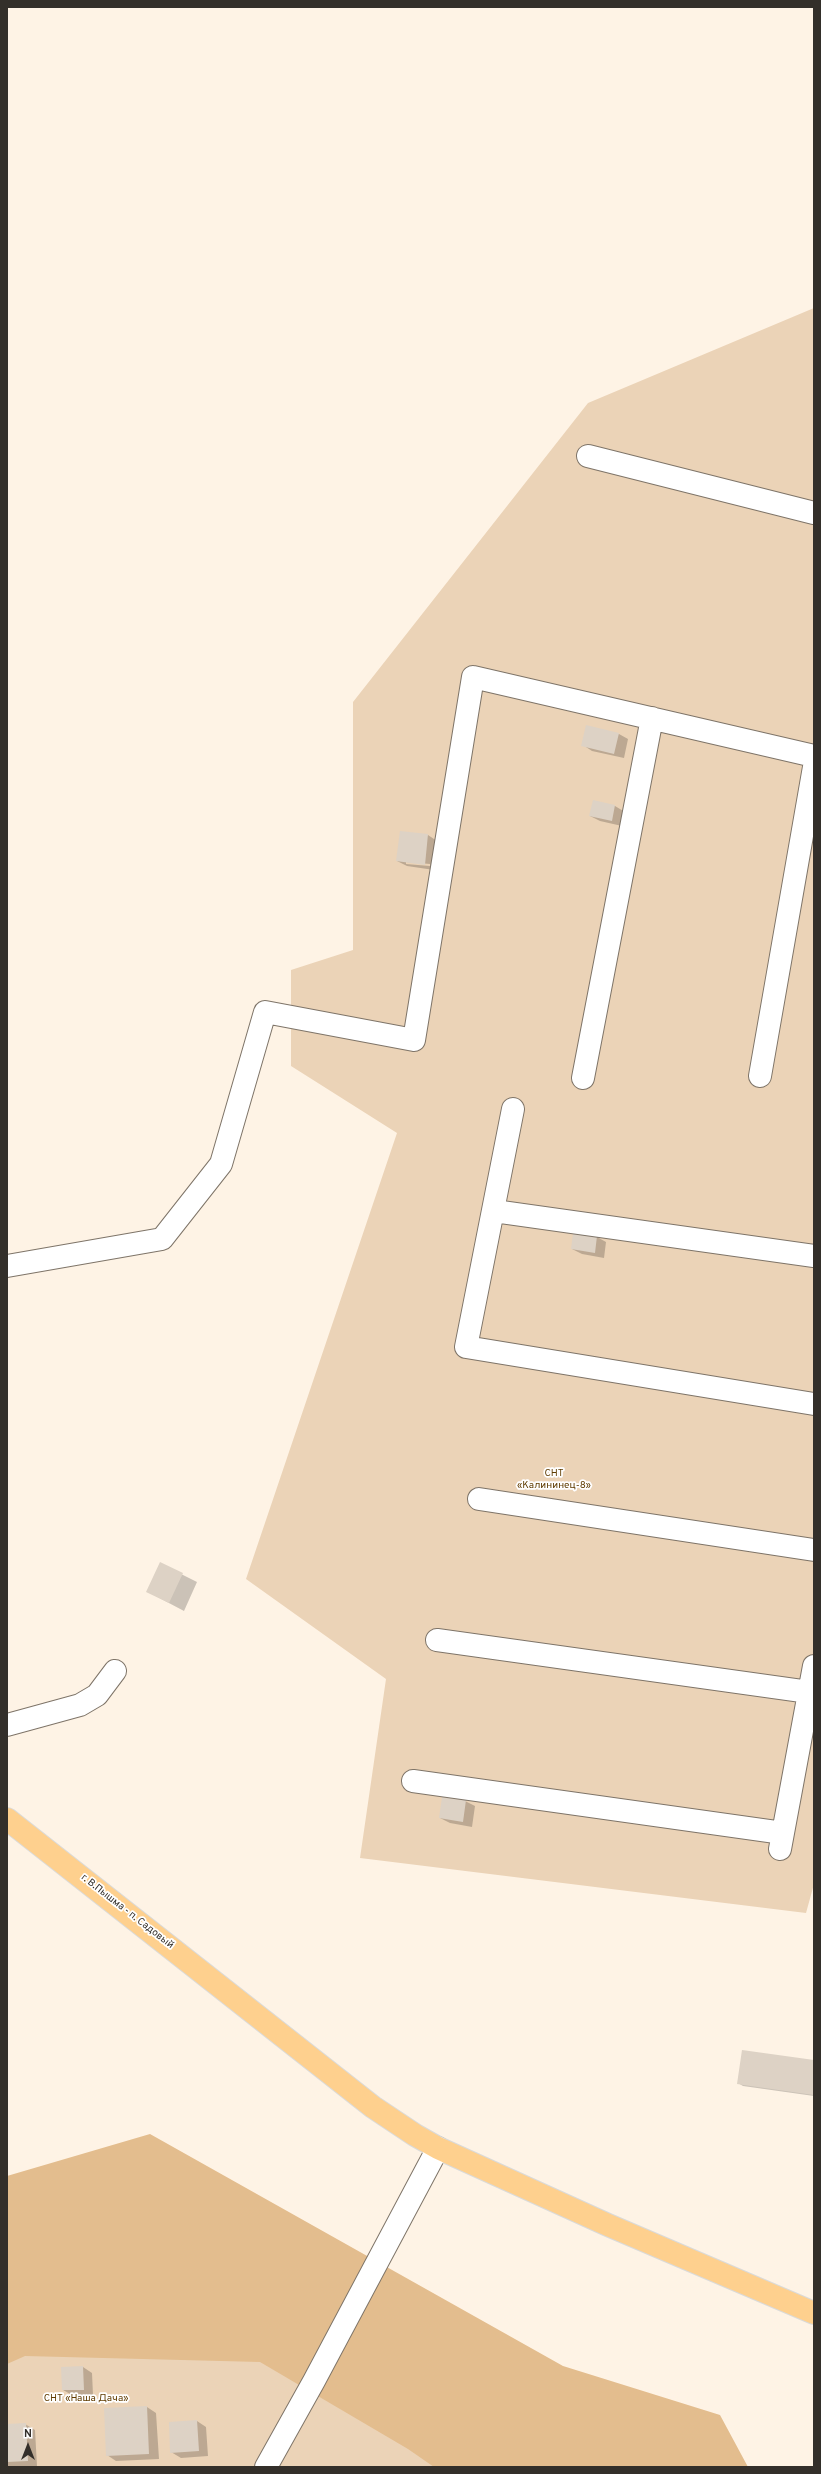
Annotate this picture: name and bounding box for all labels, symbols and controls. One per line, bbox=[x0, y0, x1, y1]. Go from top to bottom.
park label: СНТ «Калининец-8» bbox=[517, 1468, 591, 1492]
street label: г. В.Пышма - п. Садовый bbox=[78, 1872, 176, 1952]
park label: СНТ «Наша Дача» bbox=[44, 2393, 128, 2405]
north arrow bbox=[8, 2426, 48, 2466]
text: N bbox=[24, 2427, 32, 2441]

